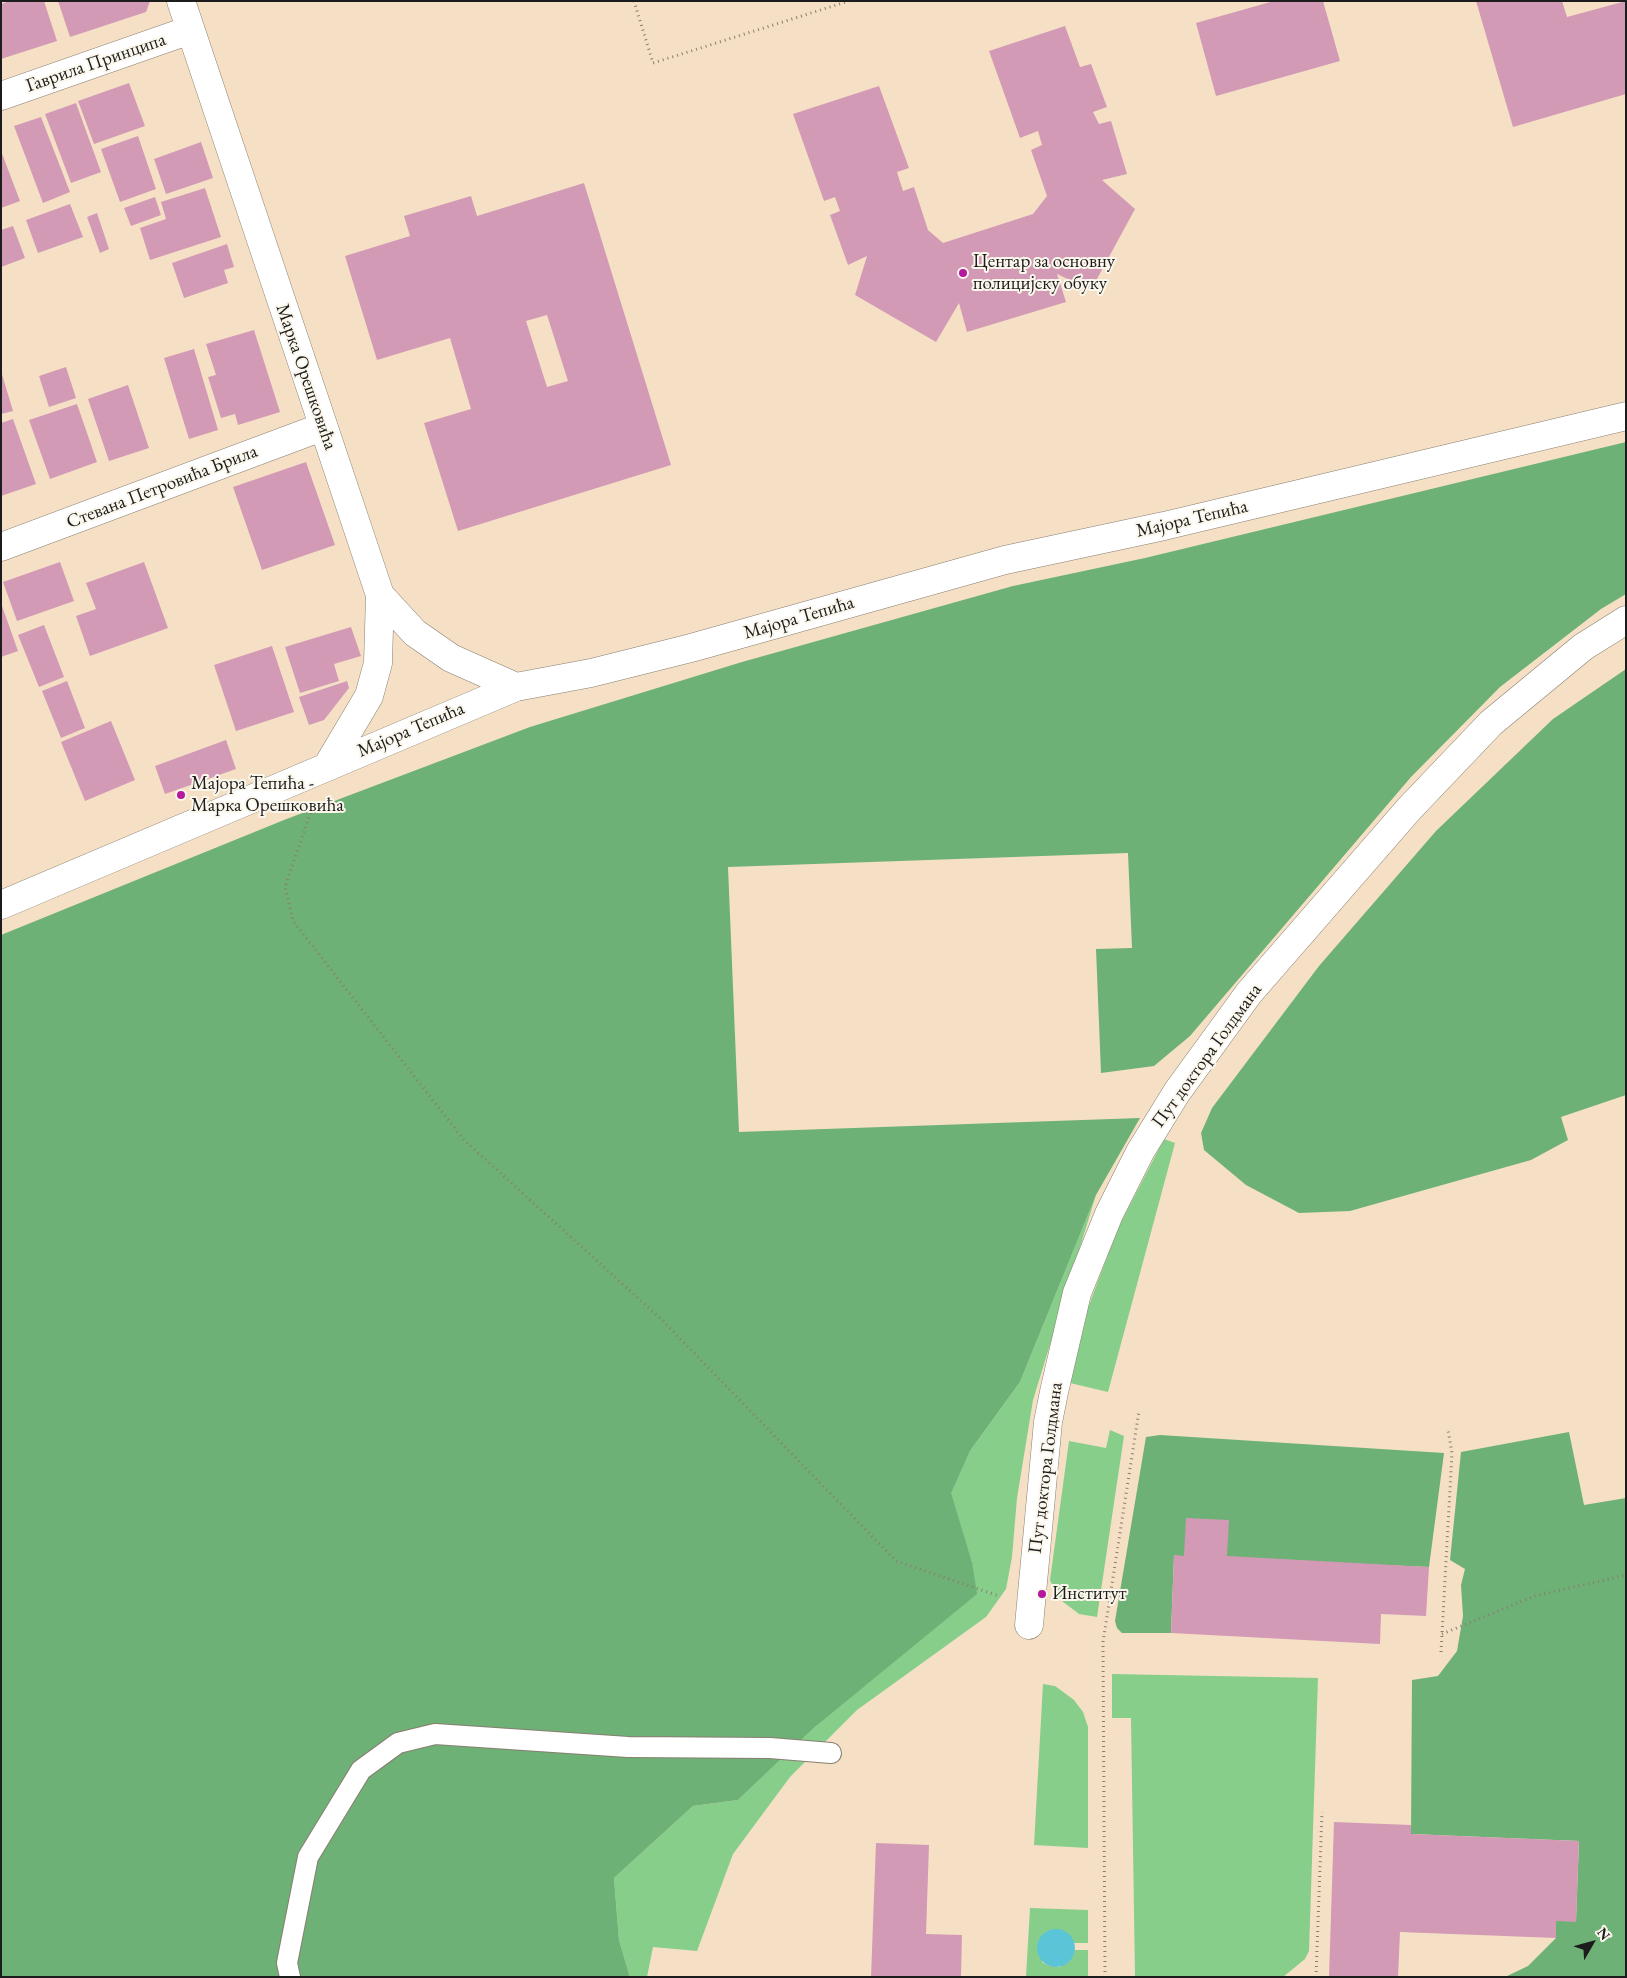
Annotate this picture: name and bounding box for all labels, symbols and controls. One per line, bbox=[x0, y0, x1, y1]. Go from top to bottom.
street label: Гаврила Принципа bbox=[23, 28, 169, 98]
place label: Центар за основну полицијску обуку bbox=[973, 251, 1115, 295]
marker: Центар за основну полицијску обуку bbox=[957, 267, 969, 279]
street label: Марка Орешковића bbox=[270, 301, 342, 453]
street label: Стевана Петровића Брила bbox=[63, 440, 261, 534]
street label: Мајора Тепића bbox=[1134, 495, 1250, 543]
street label: Мајора Тепића bbox=[741, 591, 857, 645]
street label: Мајора Тепића bbox=[354, 697, 468, 763]
place label: Мајора Тепића - Марка Орешковића bbox=[191, 773, 344, 817]
marker: Мајора Тепића - Марка Орешковића bbox=[175, 789, 187, 801]
street label: Пут доктора Голдмана bbox=[1147, 979, 1267, 1133]
street label: Пут доктора Голдмана bbox=[1024, 1381, 1068, 1555]
place label: Институт bbox=[1052, 1583, 1127, 1605]
marker: Институт bbox=[1036, 1588, 1048, 1600]
north arrow bbox=[1567, 1918, 1617, 1968]
text: N bbox=[1593, 1924, 1614, 1944]

